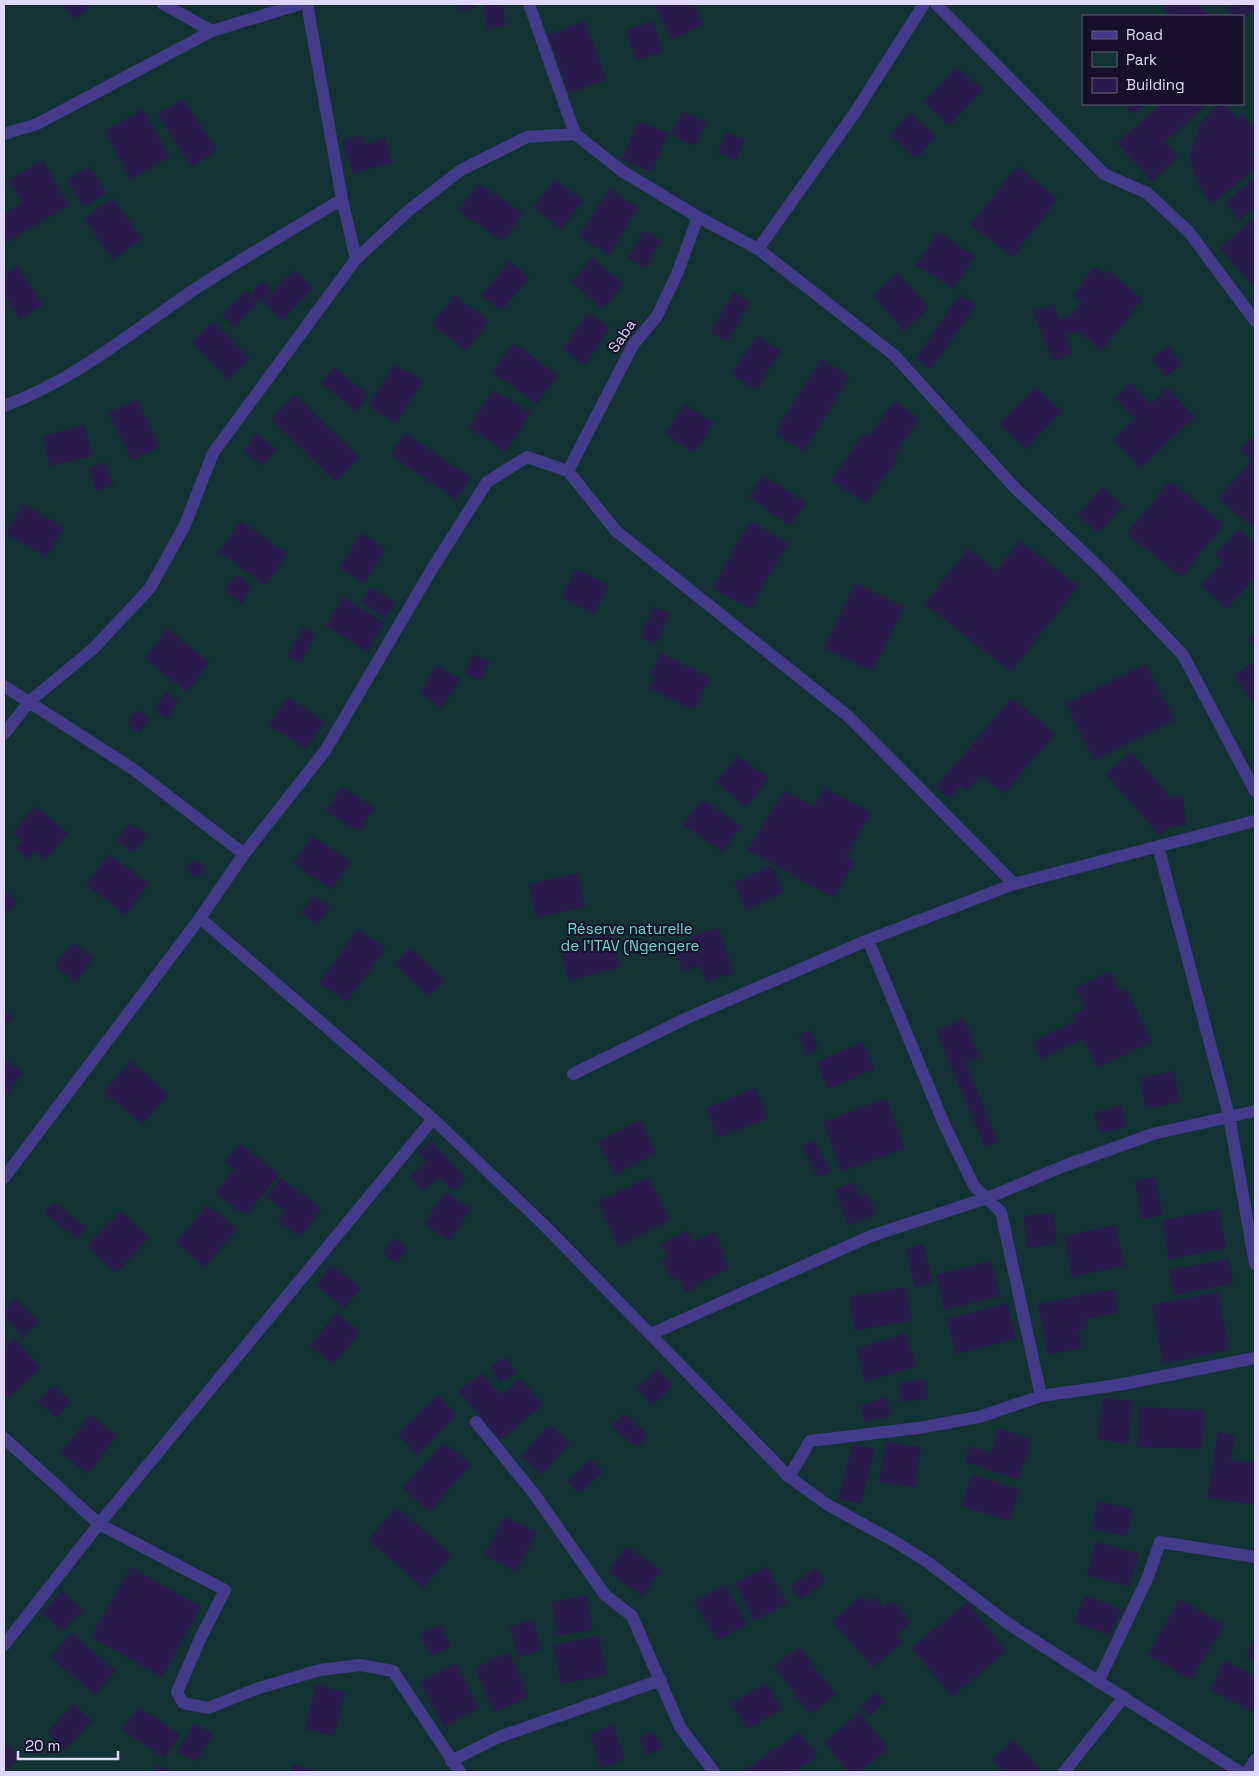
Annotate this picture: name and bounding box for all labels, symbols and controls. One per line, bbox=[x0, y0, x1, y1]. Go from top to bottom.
legend bbox=[1082, 15, 1244, 105]
text: Road bbox=[1126, 25, 1163, 44]
text: Park bbox=[1126, 50, 1157, 69]
text: Building bbox=[1126, 75, 1185, 94]
street label: Saba bbox=[604, 315, 640, 356]
park label: Réserve naturelle de l'ITAV (Ngengere bbox=[561, 919, 700, 956]
scale bar bbox=[18, 1728, 118, 1760]
text: 20 m bbox=[25, 1736, 60, 1755]

